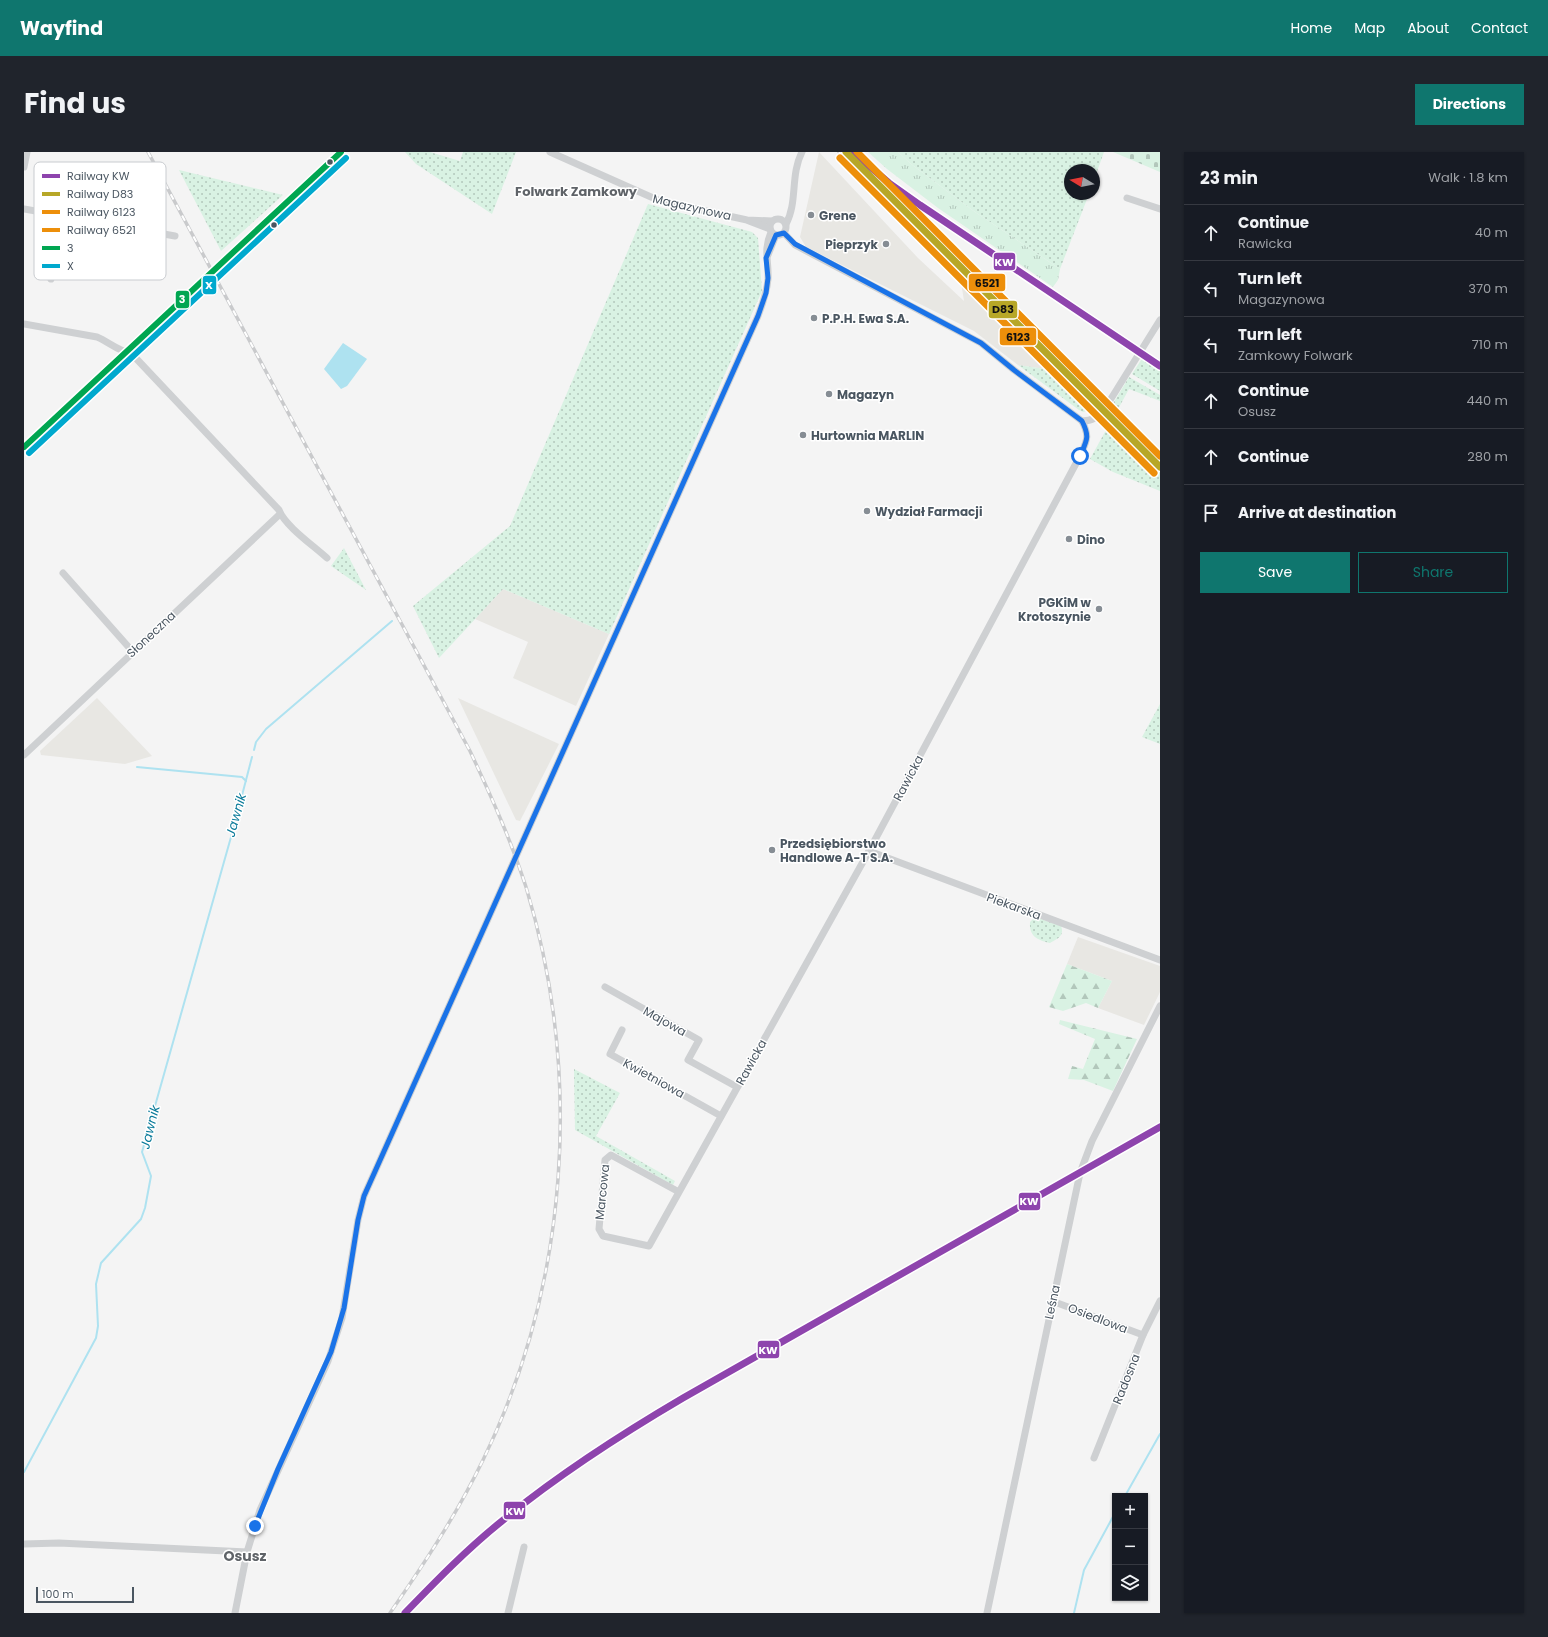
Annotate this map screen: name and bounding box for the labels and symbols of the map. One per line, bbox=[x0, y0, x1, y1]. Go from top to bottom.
unlabelled marker bbox=[325, 157, 335, 167]
legend bbox=[34, 162, 166, 280]
north arrow bbox=[1064, 164, 1100, 200]
text: Railway KW bbox=[67, 168, 130, 184]
district label: Folwark Zamkowy bbox=[515, 182, 638, 201]
text: Railway D83 bbox=[67, 186, 133, 202]
street label: Magazynowa bbox=[651, 190, 733, 224]
text: Railway 6123 bbox=[67, 204, 135, 220]
place label: Grene bbox=[819, 207, 857, 224]
marker: Grene bbox=[806, 210, 816, 220]
unlabelled marker bbox=[269, 220, 279, 230]
text: Railway 6521 bbox=[67, 222, 136, 238]
place label: Pieprzyk bbox=[825, 236, 879, 253]
marker: Pieprzyk bbox=[881, 239, 891, 249]
text: 3 bbox=[67, 240, 73, 256]
line badge: KW bbox=[993, 252, 1016, 271]
text: KW bbox=[994, 254, 1014, 270]
text: X bbox=[67, 258, 74, 274]
line badge: 6521 bbox=[968, 273, 1006, 292]
line badge: X bbox=[202, 275, 217, 295]
text: 6521 bbox=[975, 275, 999, 291]
text: X bbox=[205, 277, 213, 293]
line badge: 3 bbox=[175, 290, 190, 309]
text: 3 bbox=[179, 291, 186, 307]
line badge: D83 bbox=[988, 300, 1018, 319]
text: D83 bbox=[992, 301, 1014, 317]
place label: P.P.H. Ewa S.A. bbox=[822, 310, 909, 327]
marker: P.P.H. Ewa S.A. bbox=[809, 313, 819, 323]
line badge: 6123 bbox=[999, 327, 1037, 346]
text: 6123 bbox=[1006, 329, 1030, 345]
place label: Magazyn bbox=[837, 386, 894, 403]
marker: Magazyn bbox=[824, 389, 834, 399]
place label: Hurtownia MARLIN bbox=[811, 427, 924, 444]
marker: Hurtownia MARLIN bbox=[798, 430, 808, 440]
route start bbox=[1071, 447, 1089, 465]
place label: Wydział Farmacji bbox=[875, 503, 982, 520]
marker: Wydział Farmacji bbox=[862, 506, 872, 516]
place label: Dino bbox=[1077, 531, 1105, 548]
marker: Dino bbox=[1064, 534, 1074, 544]
place label: PGKiM w Krotoszynie bbox=[1018, 594, 1092, 625]
marker: PGKiM w Krotoszynie bbox=[1094, 604, 1104, 614]
street label: Słoneczna bbox=[123, 607, 179, 661]
street label: Rawicka bbox=[889, 752, 927, 804]
water label: Jawnik bbox=[221, 790, 252, 839]
place label: Przedsiębiorstwo Handlowe A-T S.A. bbox=[780, 835, 893, 866]
marker: Przedsiębiorstwo Handlowe A-T S.A. bbox=[767, 845, 777, 855]
street label: Piekarska bbox=[984, 888, 1044, 924]
street label: Majowa bbox=[640, 1002, 690, 1040]
street label: Rawicka bbox=[731, 1036, 771, 1088]
street label: Kwietniowa bbox=[620, 1054, 688, 1102]
water label: Jawnik bbox=[135, 1102, 165, 1151]
street label: Marcowa bbox=[591, 1163, 613, 1221]
line badge: KW bbox=[1018, 1192, 1041, 1211]
text: KW bbox=[1019, 1193, 1039, 1209]
street label: Leśna bbox=[1040, 1283, 1064, 1321]
street label: Osiedlowa bbox=[1066, 1299, 1130, 1337]
line badge: KW bbox=[757, 1340, 780, 1359]
text: KW bbox=[758, 1342, 778, 1358]
street label: Radosna bbox=[1108, 1351, 1144, 1407]
line badge: KW bbox=[503, 1501, 526, 1520]
text: KW bbox=[505, 1503, 525, 1519]
route end bbox=[246, 1517, 264, 1535]
district label: Osusz bbox=[223, 1546, 267, 1566]
scale bar bbox=[36, 1585, 134, 1604]

